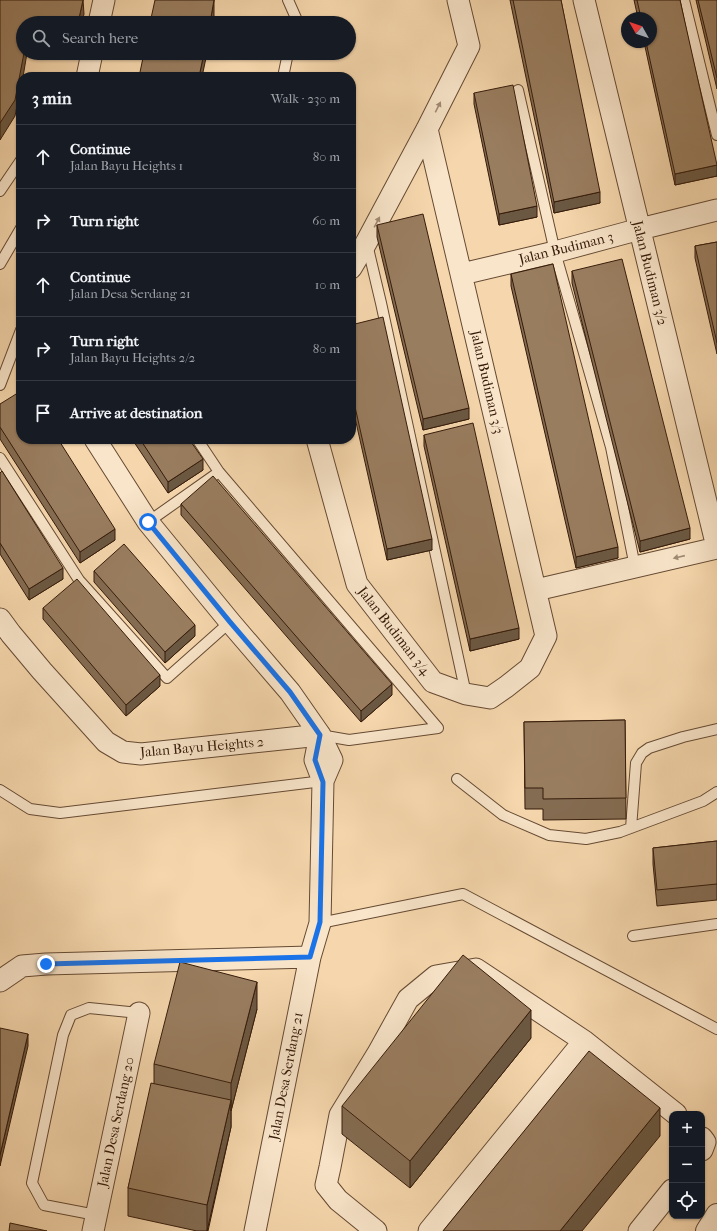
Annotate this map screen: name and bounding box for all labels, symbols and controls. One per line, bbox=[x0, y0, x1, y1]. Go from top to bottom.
north arrow bbox=[621, 12, 657, 48]
search box bbox=[16, 16, 356, 60]
icon: search bbox=[30, 27, 52, 49]
text: Search here bbox=[62, 29, 138, 47]
text: 3 min bbox=[32, 88, 72, 108]
text: Walk · 230 m bbox=[271, 91, 340, 106]
one-way arrow bbox=[435, 101, 441, 113]
text: Continue bbox=[70, 140, 130, 158]
icon: ahead bbox=[32, 146, 54, 168]
text: 80 m bbox=[313, 149, 340, 164]
text: Jalan Bayu Heights 1 bbox=[70, 158, 183, 173]
icon: right bbox=[32, 210, 54, 232]
text: Turn right bbox=[70, 212, 139, 230]
text: 60 m bbox=[312, 213, 340, 228]
one-way arrow bbox=[374, 216, 381, 228]
street label: Jalan Budiman 3/2 bbox=[629, 218, 671, 327]
street label: Jalan Budiman 3 bbox=[516, 228, 615, 268]
text: Continue bbox=[70, 268, 130, 286]
icon: ahead bbox=[32, 274, 54, 296]
text: 10 m bbox=[315, 277, 340, 292]
text: Jalan Desa Serdang 21 bbox=[70, 286, 191, 301]
street label: Jalan Budiman 3/3 bbox=[467, 328, 507, 435]
text: Turn right bbox=[70, 332, 139, 350]
icon: right bbox=[32, 338, 54, 360]
text: 80 m bbox=[313, 341, 340, 356]
text: Jalan Bayu Heights 2/2 bbox=[70, 350, 195, 365]
icon: arrive bbox=[32, 402, 54, 424]
text: Arrive at destination bbox=[70, 404, 202, 422]
route start bbox=[139, 513, 157, 531]
one-way arrow bbox=[673, 554, 685, 560]
street label: Jalan Budiman 3/4 bbox=[353, 582, 434, 679]
street label: Jalan Bayu Heights 2 bbox=[138, 733, 265, 761]
route end bbox=[37, 955, 55, 973]
street label: Jalan Desa Serdang 21 bbox=[265, 1011, 307, 1142]
street label: Jalan Desa Serdang 20 bbox=[94, 1055, 138, 1190]
map controls bbox=[669, 1111, 705, 1219]
button: + bbox=[669, 1111, 705, 1147]
button: − bbox=[669, 1147, 705, 1183]
button: locate bbox=[669, 1183, 705, 1219]

